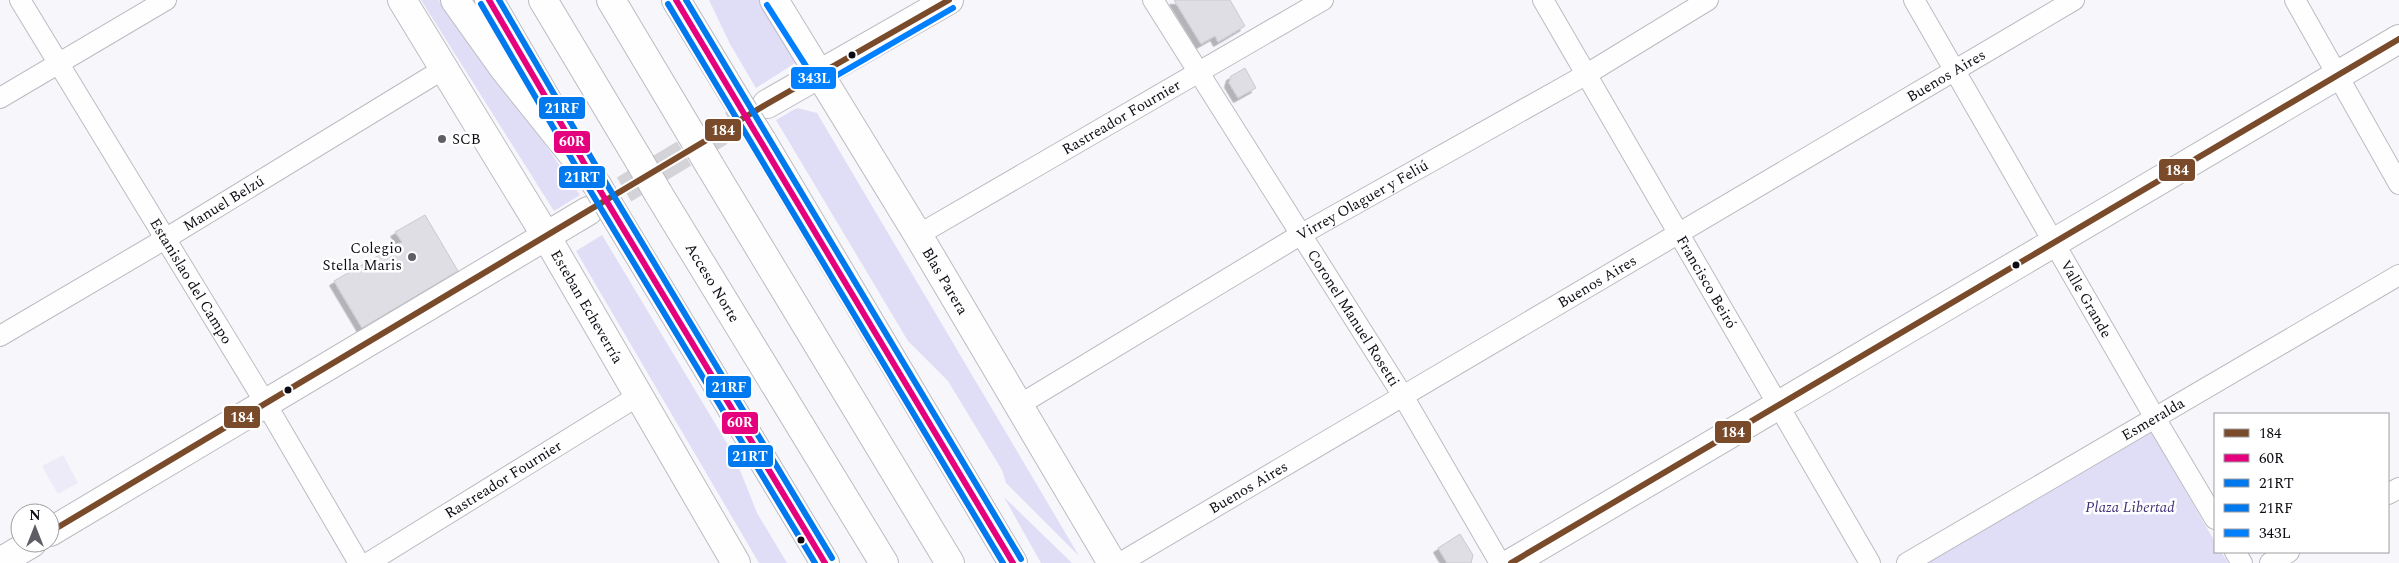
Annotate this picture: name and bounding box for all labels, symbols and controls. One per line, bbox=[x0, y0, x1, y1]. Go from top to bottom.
street label: Buenos Aires bbox=[1902, 43, 1990, 108]
unlabelled marker bbox=[847, 50, 857, 60]
line badge: 343L bbox=[790, 66, 837, 90]
text: 343L bbox=[798, 68, 830, 89]
street label: Rastreador Fournier bbox=[1058, 73, 1185, 161]
line badge: 21RF bbox=[538, 96, 586, 120]
text: 21RF bbox=[545, 98, 580, 119]
line badge: 184 bbox=[704, 118, 742, 142]
text: 184 bbox=[711, 120, 735, 141]
place label: SCB bbox=[452, 128, 481, 151]
line badge: 60R bbox=[553, 130, 591, 154]
text: 60R bbox=[559, 131, 586, 152]
marker: SCB bbox=[436, 133, 448, 145]
street label: Virrey Olaguer y Feliú bbox=[1292, 154, 1433, 246]
line badge: 184 bbox=[2158, 158, 2196, 182]
text: 184 bbox=[2165, 160, 2189, 181]
line badge: 21RT bbox=[558, 165, 606, 189]
text: 21RT bbox=[564, 167, 600, 188]
street label: Manuel Belzú bbox=[178, 170, 269, 237]
street label: Estanislao del Campo bbox=[144, 214, 238, 348]
street label: Francisco Beiró bbox=[1671, 231, 1743, 333]
place label: Colegio Stella Maris bbox=[323, 237, 402, 277]
street label: Acceso Norte bbox=[680, 238, 746, 327]
street label: Blas Parera bbox=[916, 243, 975, 320]
street label: Esteban Echeverría bbox=[545, 245, 630, 368]
street label: Coronel Manuel Rosetti bbox=[1302, 245, 1406, 391]
street label: Buenos Aires bbox=[1553, 249, 1641, 314]
marker: Colegio Stella Maris bbox=[406, 251, 418, 263]
street label: Valle Grande bbox=[2055, 256, 2118, 342]
unlabelled marker bbox=[2011, 260, 2021, 270]
line badge: 21RF bbox=[705, 375, 752, 399]
text: 21RF bbox=[712, 377, 747, 398]
unlabelled marker bbox=[283, 385, 293, 395]
street label: Esmeralda bbox=[2117, 391, 2190, 447]
line badge: 184 bbox=[223, 405, 261, 429]
text: 184 bbox=[230, 407, 254, 428]
line badge: 60R bbox=[721, 411, 759, 435]
text: 60R bbox=[727, 412, 754, 433]
legend bbox=[2214, 413, 2389, 553]
line badge: 184 bbox=[1714, 420, 1752, 444]
text: 184 bbox=[1721, 422, 1745, 443]
text: 184 bbox=[2259, 422, 2282, 445]
street label: Rastreador Fournier bbox=[440, 434, 566, 524]
line badge: 21RT bbox=[727, 444, 774, 468]
text: 21RT bbox=[732, 446, 768, 467]
text: 60R bbox=[2259, 447, 2284, 470]
street label: Buenos Aires bbox=[1204, 455, 1292, 520]
text: 21RT bbox=[2259, 472, 2294, 495]
park label: Plaza Libertad bbox=[2085, 496, 2175, 519]
text: 21RF bbox=[2259, 497, 2293, 520]
north arrow bbox=[10, 503, 60, 553]
text: N bbox=[29, 505, 41, 526]
text: 343L bbox=[2259, 522, 2291, 545]
unlabelled marker bbox=[796, 535, 806, 545]

